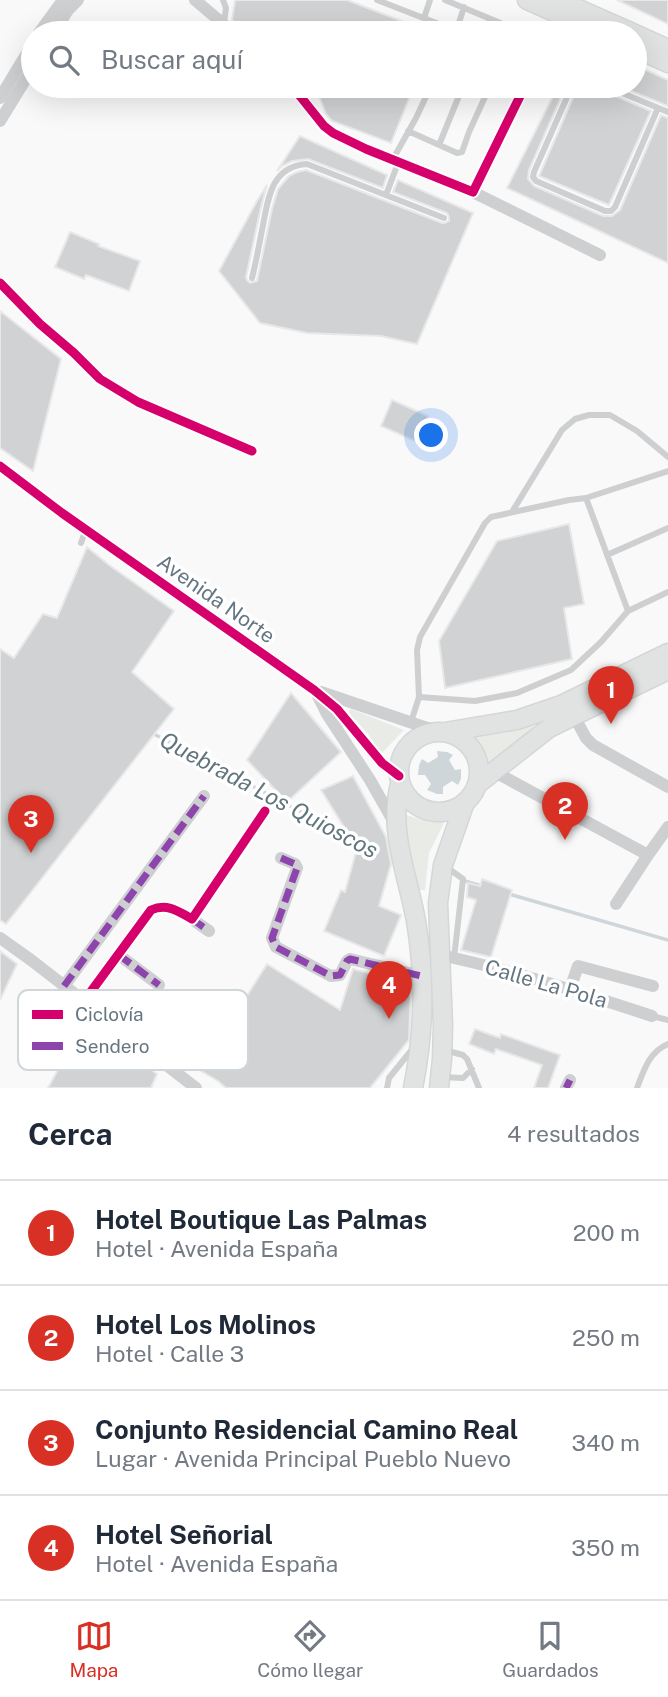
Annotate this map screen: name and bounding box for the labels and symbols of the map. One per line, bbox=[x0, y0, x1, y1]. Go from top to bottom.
your location bbox=[414, 418, 448, 452]
street label: Avenida Norte bbox=[153, 549, 280, 648]
pin: 1 bbox=[588, 666, 634, 724]
water label: Quebrada Los Quioscos bbox=[156, 726, 383, 863]
pin: 2 bbox=[542, 782, 588, 840]
pin: 3 bbox=[8, 795, 54, 853]
street label: Calle La Pola bbox=[482, 954, 610, 1013]
pin: 4 bbox=[366, 961, 412, 1019]
legend bbox=[18, 990, 248, 1070]
text: Ciclovía bbox=[75, 1003, 144, 1025]
text: Sendero bbox=[75, 1035, 150, 1057]

